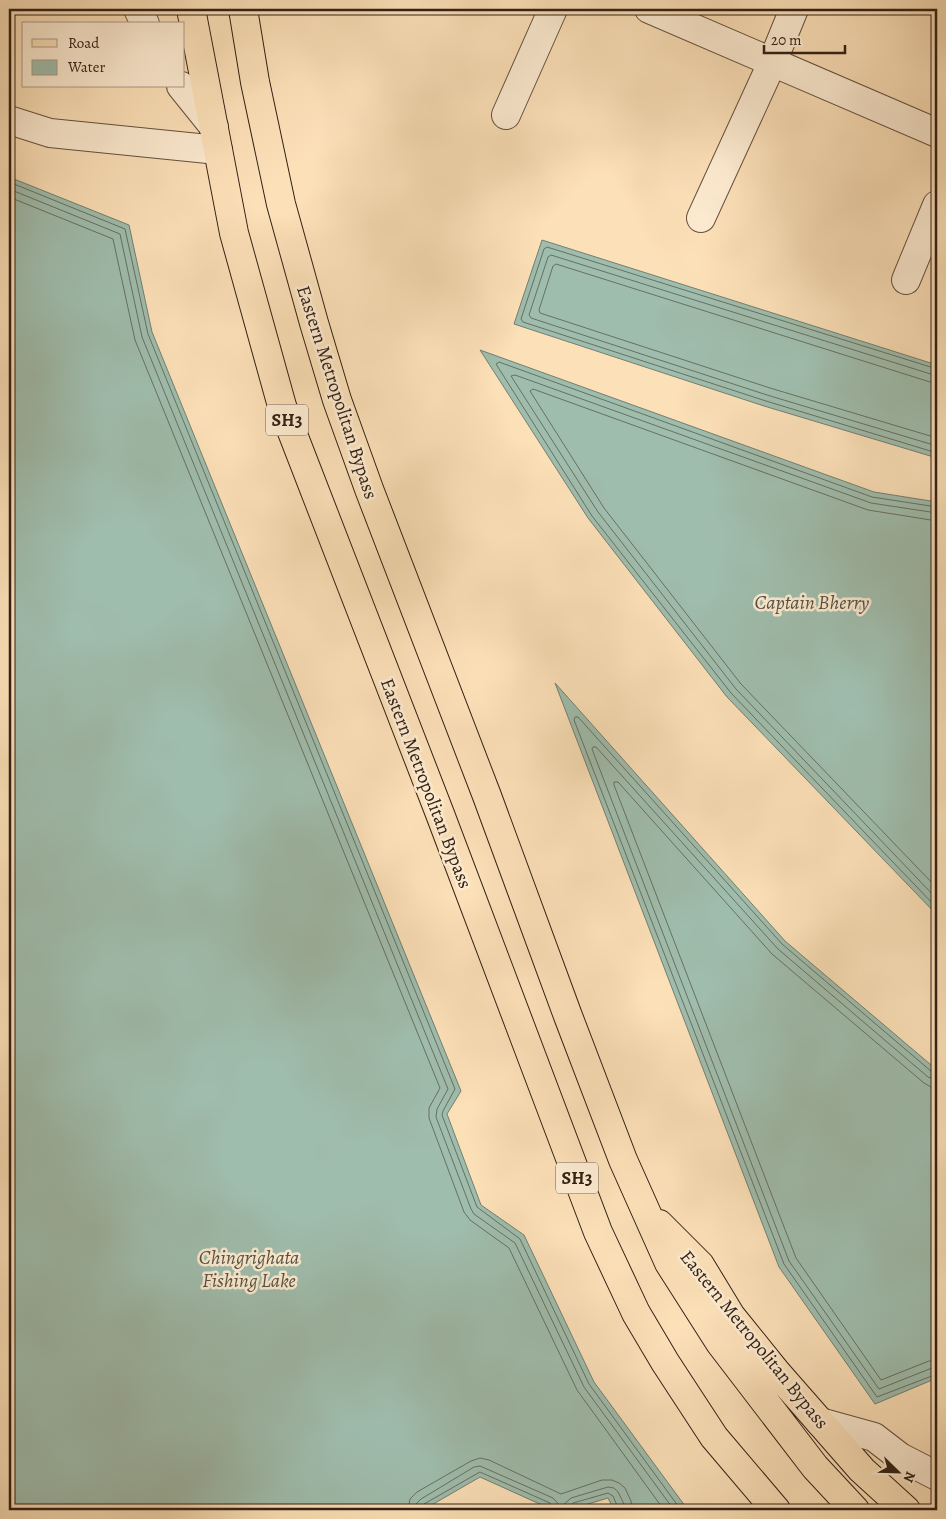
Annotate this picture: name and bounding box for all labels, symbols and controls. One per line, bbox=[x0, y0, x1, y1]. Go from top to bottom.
legend bbox=[22, 22, 185, 88]
scale bar bbox=[764, 22, 845, 54]
text: 20 m bbox=[771, 30, 802, 50]
text: Road bbox=[68, 33, 100, 53]
text: Water bbox=[67, 57, 105, 77]
street label: Eastern Metropolitan Bypass bbox=[290, 282, 384, 502]
road number: SH3 bbox=[266, 404, 308, 436]
water label: Captain Bherry bbox=[755, 589, 870, 616]
street label: Eastern Metropolitan Bypass bbox=[374, 675, 478, 892]
road number: SH3 bbox=[556, 1162, 598, 1194]
water label: Chingrighata Fishing Lake bbox=[199, 1244, 299, 1294]
street label: Eastern Metropolitan Bypass bbox=[674, 1245, 835, 1435]
north arrow bbox=[874, 1446, 924, 1496]
text: N bbox=[899, 1468, 920, 1485]

